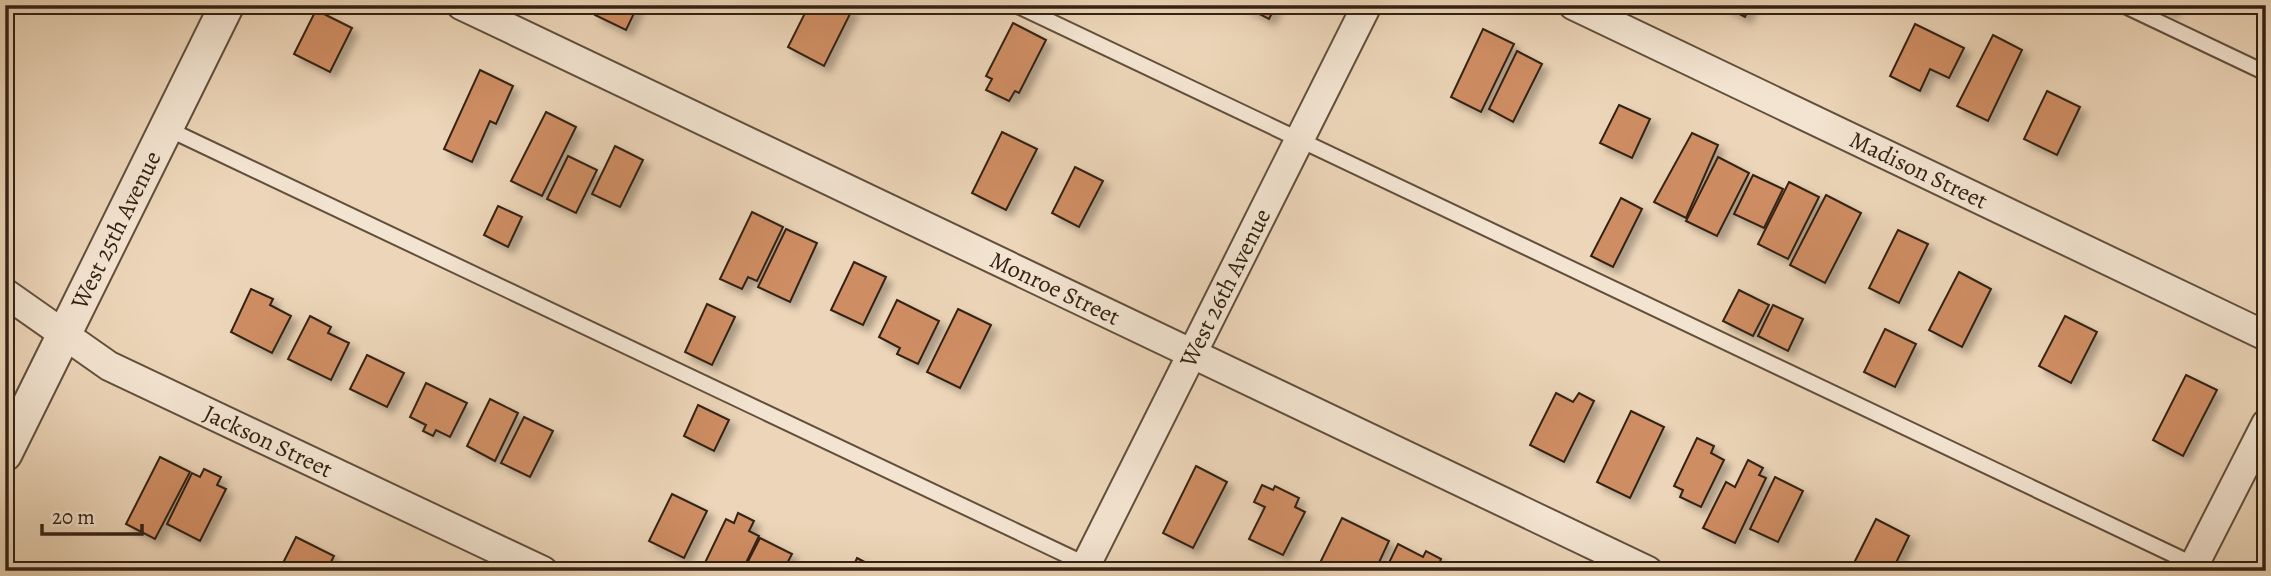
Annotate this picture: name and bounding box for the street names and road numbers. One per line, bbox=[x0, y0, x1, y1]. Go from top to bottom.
street label: Madison Street bbox=[1844, 123, 1993, 217]
street label: West 25th Avenue bbox=[63, 146, 168, 315]
street label: West 26th Avenue bbox=[1172, 203, 1278, 373]
street label: Monroe Street bbox=[985, 244, 1125, 333]
street label: Jackson Street bbox=[198, 397, 338, 485]

